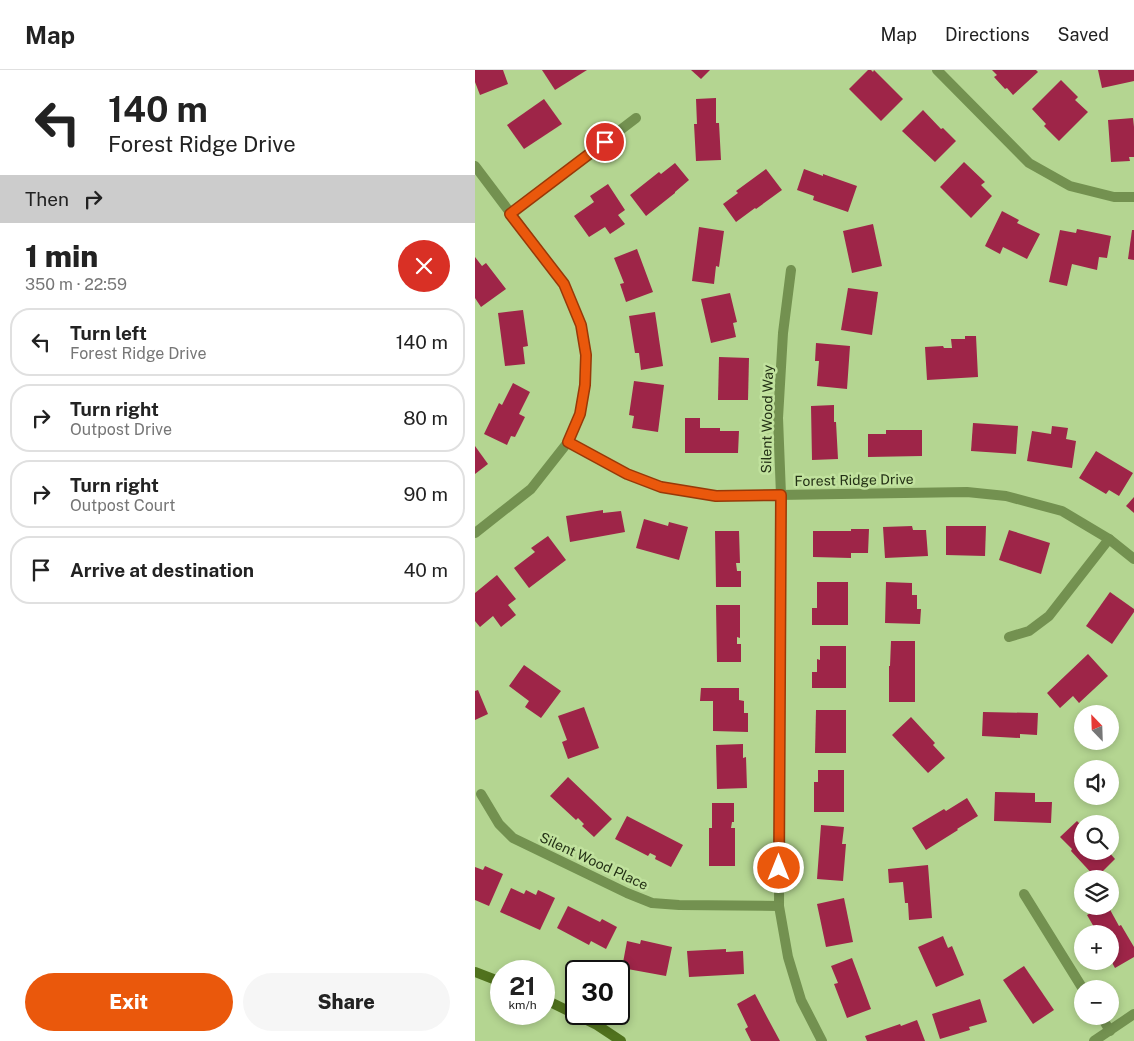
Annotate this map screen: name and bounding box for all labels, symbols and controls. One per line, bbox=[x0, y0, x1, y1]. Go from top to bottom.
text: Map bbox=[25, 21, 75, 49]
text: Map bbox=[880, 24, 917, 45]
text: Directions bbox=[945, 24, 1030, 45]
text: Saved bbox=[1058, 24, 1109, 45]
text: 140 m bbox=[108, 89, 208, 130]
icon: left bbox=[25, 90, 90, 155]
pin bbox=[584, 121, 626, 163]
icon: arrive bbox=[591, 128, 619, 156]
text: Forest Ridge Drive bbox=[108, 131, 296, 157]
icon: right bbox=[79, 185, 107, 213]
text: Then bbox=[25, 188, 69, 210]
text: 1 min bbox=[25, 238, 98, 274]
button: close bbox=[398, 240, 450, 292]
text: 350 m · 22:59 bbox=[25, 275, 127, 294]
text: Turn left bbox=[70, 322, 147, 344]
icon: left bbox=[27, 328, 55, 356]
text: 140 m bbox=[396, 331, 448, 353]
text: Forest Ridge Drive bbox=[70, 344, 207, 363]
street label: Silent Wood Way bbox=[758, 364, 776, 474]
text: Turn right bbox=[70, 398, 159, 420]
icon: right bbox=[27, 404, 55, 432]
text: 80 m bbox=[403, 407, 448, 429]
text: Outpost Drive bbox=[70, 420, 172, 439]
street label: Forest Ridge Drive bbox=[794, 471, 914, 489]
text: Turn right bbox=[70, 474, 159, 496]
icon: right bbox=[27, 480, 55, 508]
text: 90 m bbox=[404, 483, 448, 505]
text: Outpost Court bbox=[70, 496, 175, 515]
icon: arrive bbox=[27, 556, 55, 584]
text: Arrive at destination bbox=[70, 559, 254, 581]
text: 40 m bbox=[403, 559, 448, 581]
north arrow bbox=[1074, 705, 1119, 750]
map controls bbox=[1074, 705, 1119, 1025]
button: sound bbox=[1074, 760, 1119, 805]
button: search bbox=[1074, 815, 1119, 860]
street label: Silent Wood Place bbox=[537, 829, 651, 893]
position arrow bbox=[752, 841, 804, 893]
button: layers bbox=[1074, 870, 1119, 915]
button: + bbox=[1074, 925, 1119, 970]
speed limit sign: 30 bbox=[565, 960, 630, 1025]
text: 21 bbox=[509, 971, 536, 1001]
button: Exit bbox=[25, 973, 233, 1031]
button: Share bbox=[243, 973, 450, 1031]
button: − bbox=[1074, 980, 1119, 1025]
text: km/h bbox=[508, 998, 537, 1012]

